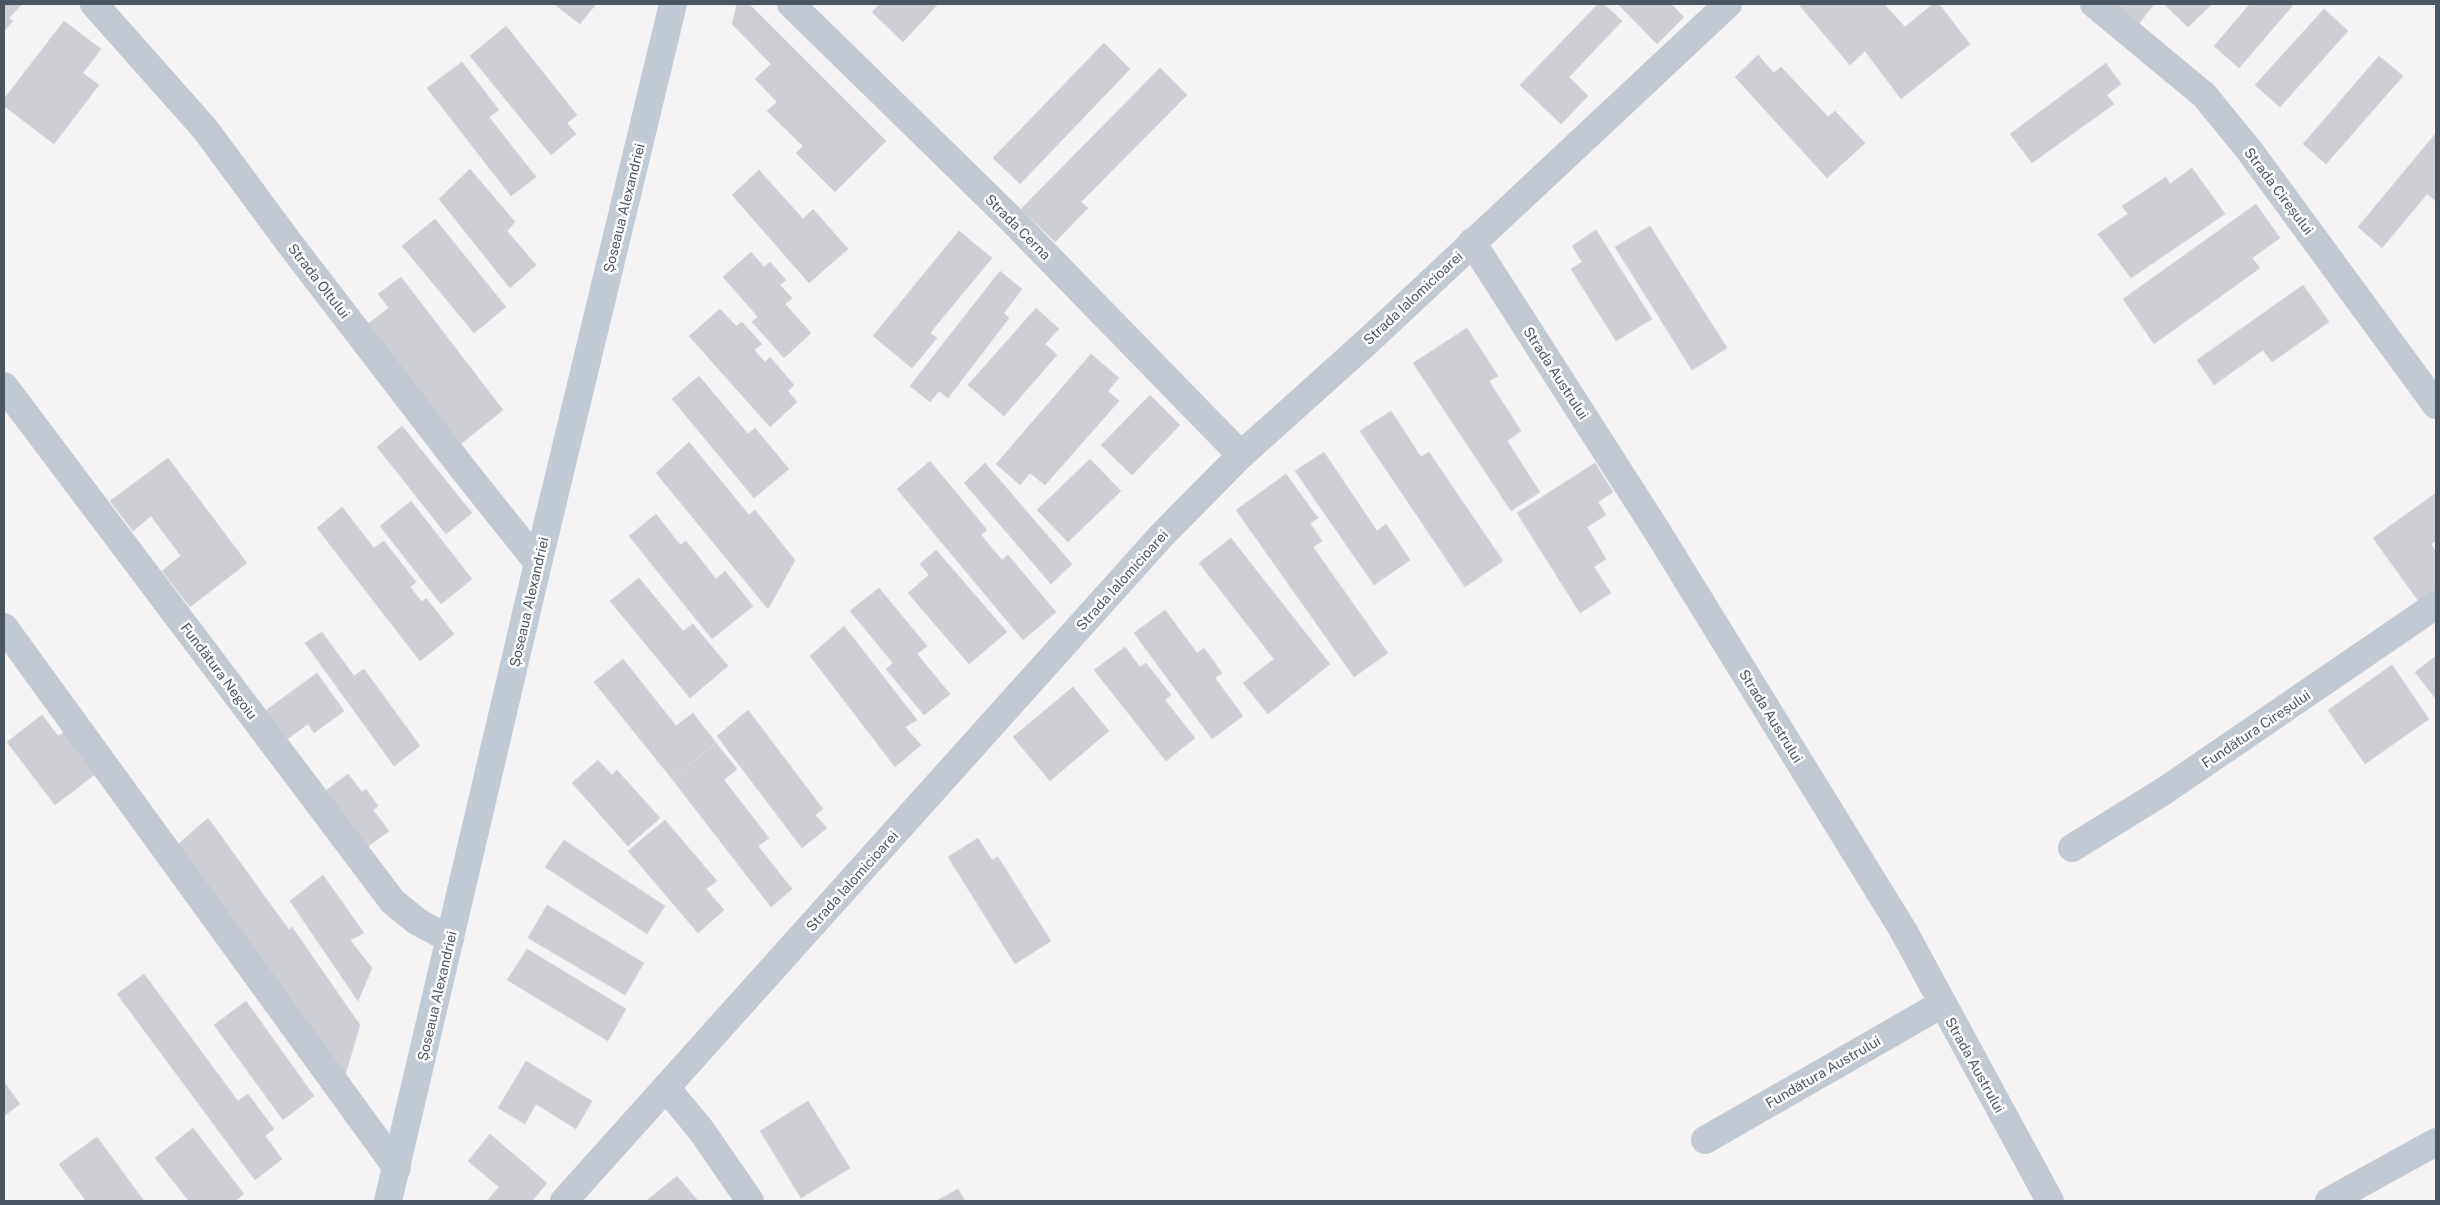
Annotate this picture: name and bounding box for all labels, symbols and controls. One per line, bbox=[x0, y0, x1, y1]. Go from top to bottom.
street label: Șoseaua Alexandriei bbox=[600, 142, 648, 274]
street label: Strada Cireșului bbox=[2241, 144, 2317, 238]
street label: Strada Cerna bbox=[982, 191, 1054, 263]
street label: Strada Oltului bbox=[285, 241, 353, 321]
street label: Strada Ialomicioarei bbox=[1360, 248, 1466, 348]
street label: Strada Austrului bbox=[1520, 324, 1592, 422]
street label: Strada Ialomicioarei bbox=[1073, 527, 1171, 633]
street label: Șoseaua Alexandriei bbox=[506, 536, 552, 668]
street label: Fundătura Negoiu bbox=[178, 620, 260, 722]
street label: Strada Austrului bbox=[1736, 667, 1806, 765]
street label: Fundătura Cireșului bbox=[2199, 687, 2313, 771]
street label: Strada Ialomicioarei bbox=[803, 828, 901, 934]
street label: Șoseaua Alexandriei bbox=[414, 930, 460, 1062]
street label: Strada Austrului bbox=[1942, 1014, 2008, 1116]
street label: Fundătura Austrului bbox=[1763, 1033, 1883, 1111]

